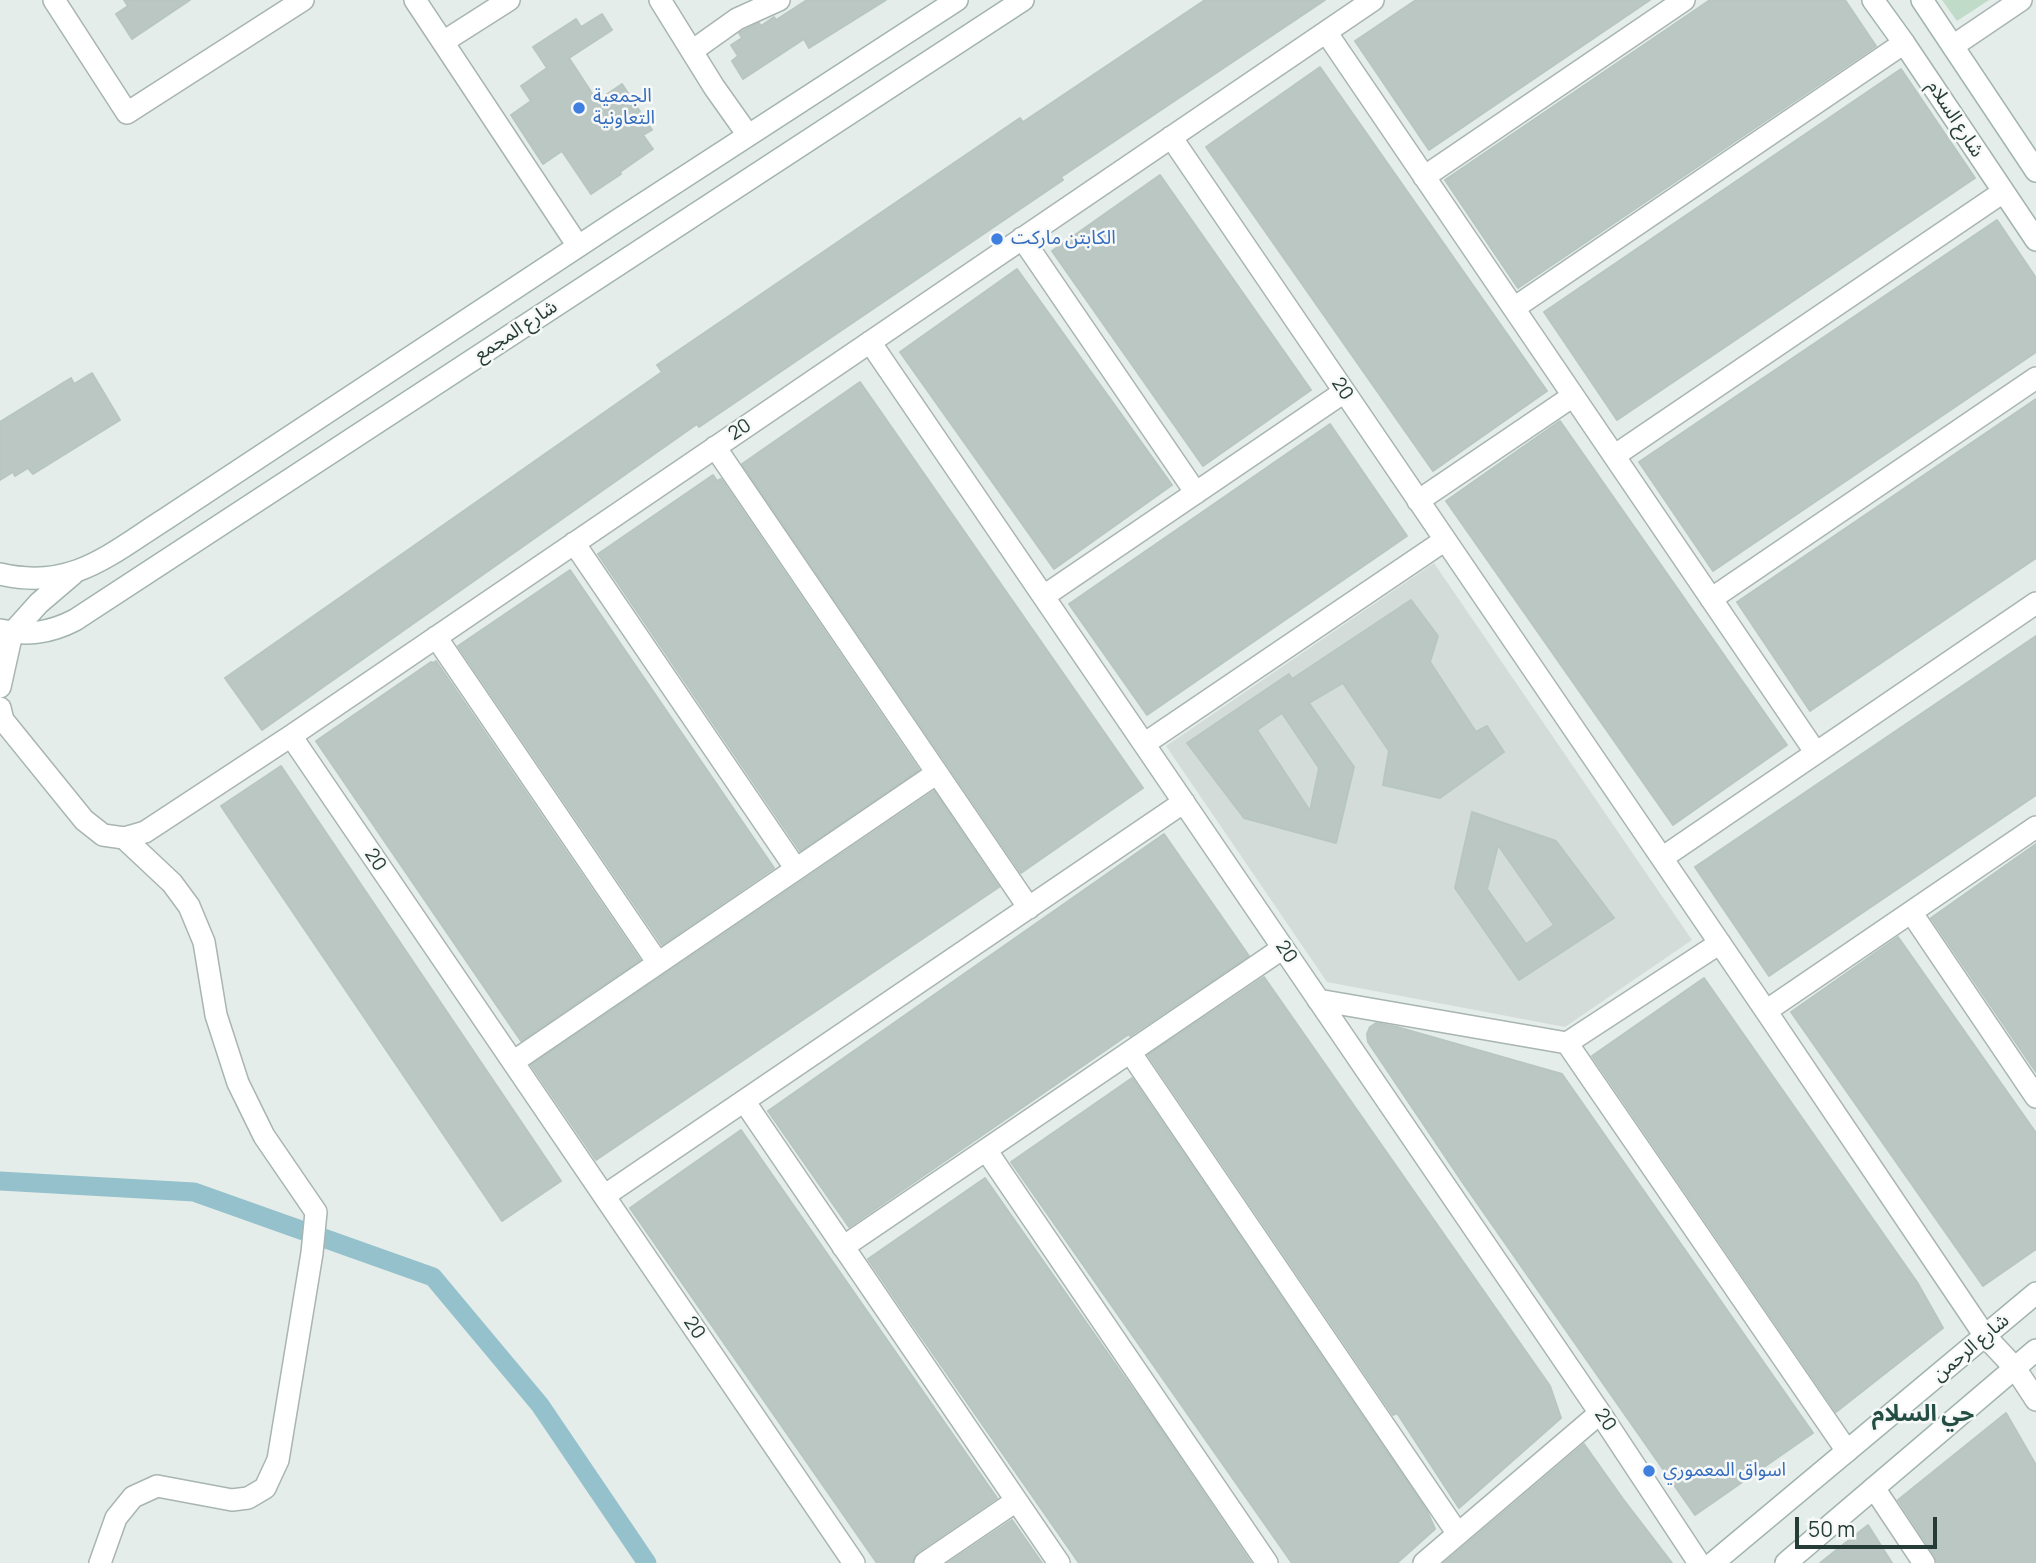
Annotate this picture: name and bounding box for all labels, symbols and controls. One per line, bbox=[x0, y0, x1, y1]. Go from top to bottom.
street label: شارع السلام bbox=[1922, 76, 1988, 162]
place label: الجمعية التعاونية bbox=[593, 86, 655, 130]
marker: الجمعية التعاونية bbox=[571, 100, 587, 116]
place label: الكابتن ماركت bbox=[1011, 228, 1116, 250]
marker: الكابتن ماركت bbox=[989, 231, 1005, 247]
street label: شارع المجمع bbox=[470, 296, 562, 366]
street label: 20 bbox=[1326, 373, 1358, 405]
street label: 20 bbox=[724, 414, 756, 446]
street label: 20 bbox=[359, 844, 391, 876]
street label: 20 bbox=[1270, 936, 1302, 968]
street label: شارع الرحمن bbox=[1928, 1309, 2014, 1387]
street label: 20 bbox=[678, 1312, 710, 1344]
district label: حي السلام bbox=[1872, 1401, 1974, 1429]
street label: 20 bbox=[1589, 1404, 1621, 1436]
place label: اسواق المعموري bbox=[1663, 1460, 1786, 1482]
marker: اسواق المعموري bbox=[1641, 1463, 1657, 1479]
scale bar bbox=[1798, 1504, 1940, 1548]
text: 50 m bbox=[1808, 1515, 1855, 1543]

